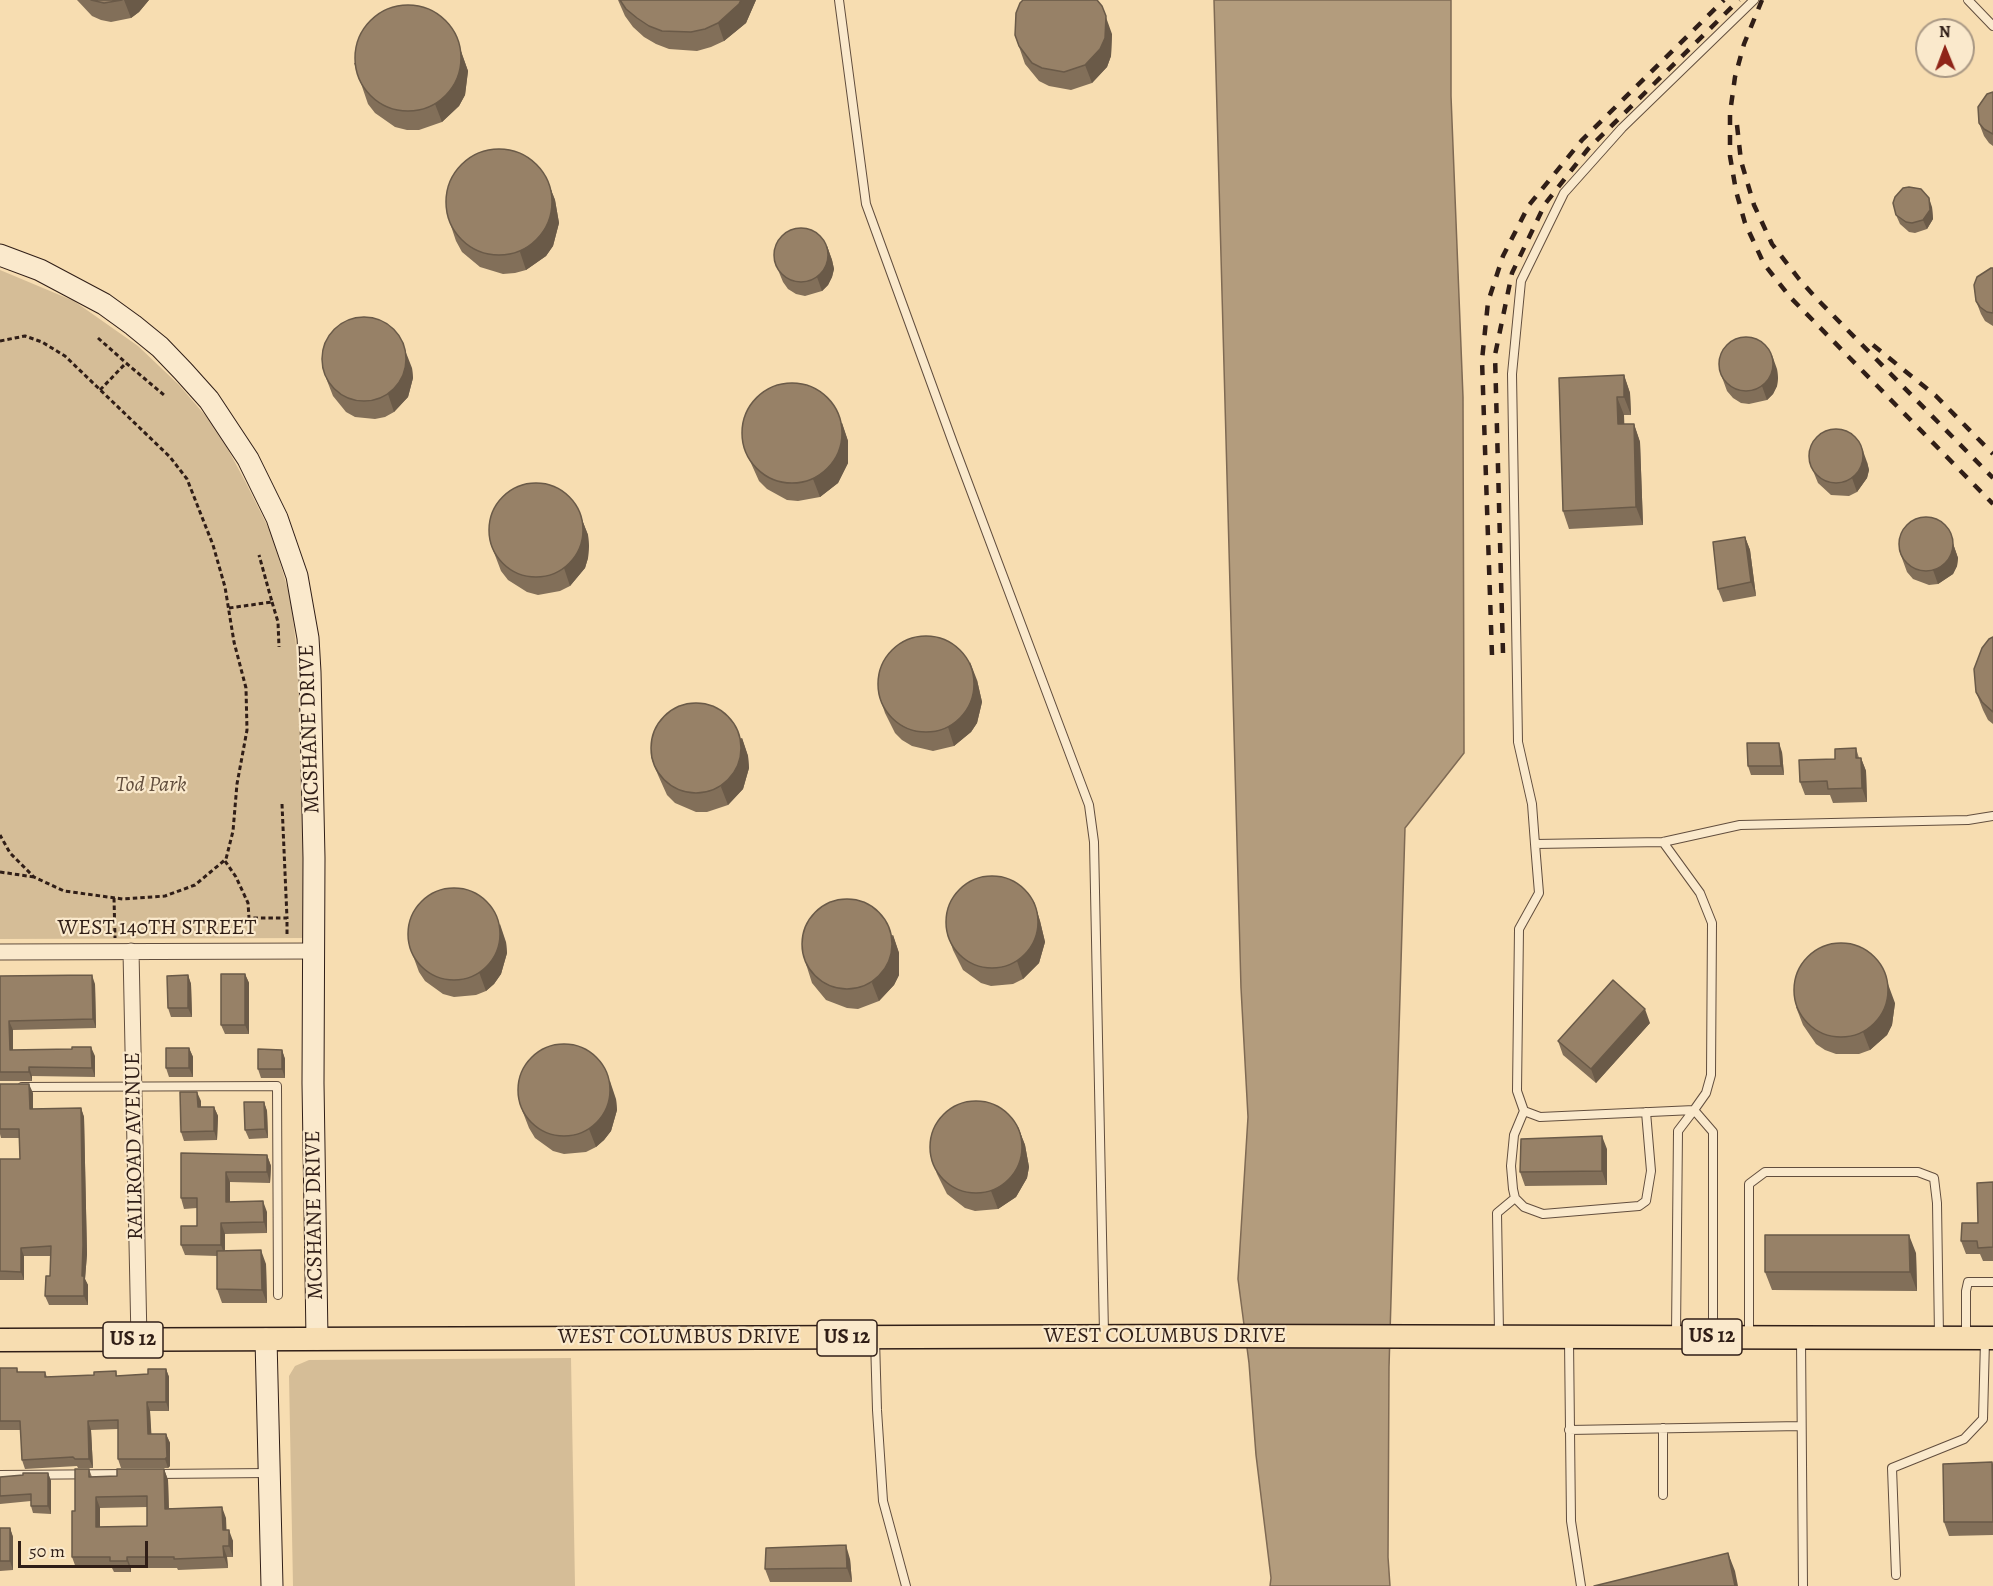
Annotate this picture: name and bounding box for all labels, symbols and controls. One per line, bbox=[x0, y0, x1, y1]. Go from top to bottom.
north arrow bbox=[1915, 18, 1975, 78]
text: N bbox=[1939, 21, 1951, 43]
street label: MCSHANE DRIVE bbox=[294, 644, 326, 814]
park label: Tod Park bbox=[115, 773, 187, 799]
street label: WEST 140TH STREET bbox=[58, 916, 256, 942]
street label: RAILROAD AVENUE bbox=[120, 1052, 150, 1240]
street label: MCSHANE DRIVE bbox=[300, 1130, 330, 1300]
road number: US 12 bbox=[1682, 1319, 1742, 1355]
road number: US 12 bbox=[817, 1320, 877, 1356]
road number: US 12 bbox=[103, 1322, 163, 1358]
street label: WEST COLUMBUS DRIVE bbox=[1044, 1324, 1286, 1350]
street label: WEST COLUMBUS DRIVE bbox=[558, 1325, 800, 1351]
scale bar bbox=[21, 1529, 152, 1567]
text: 50 m bbox=[29, 1539, 65, 1563]

